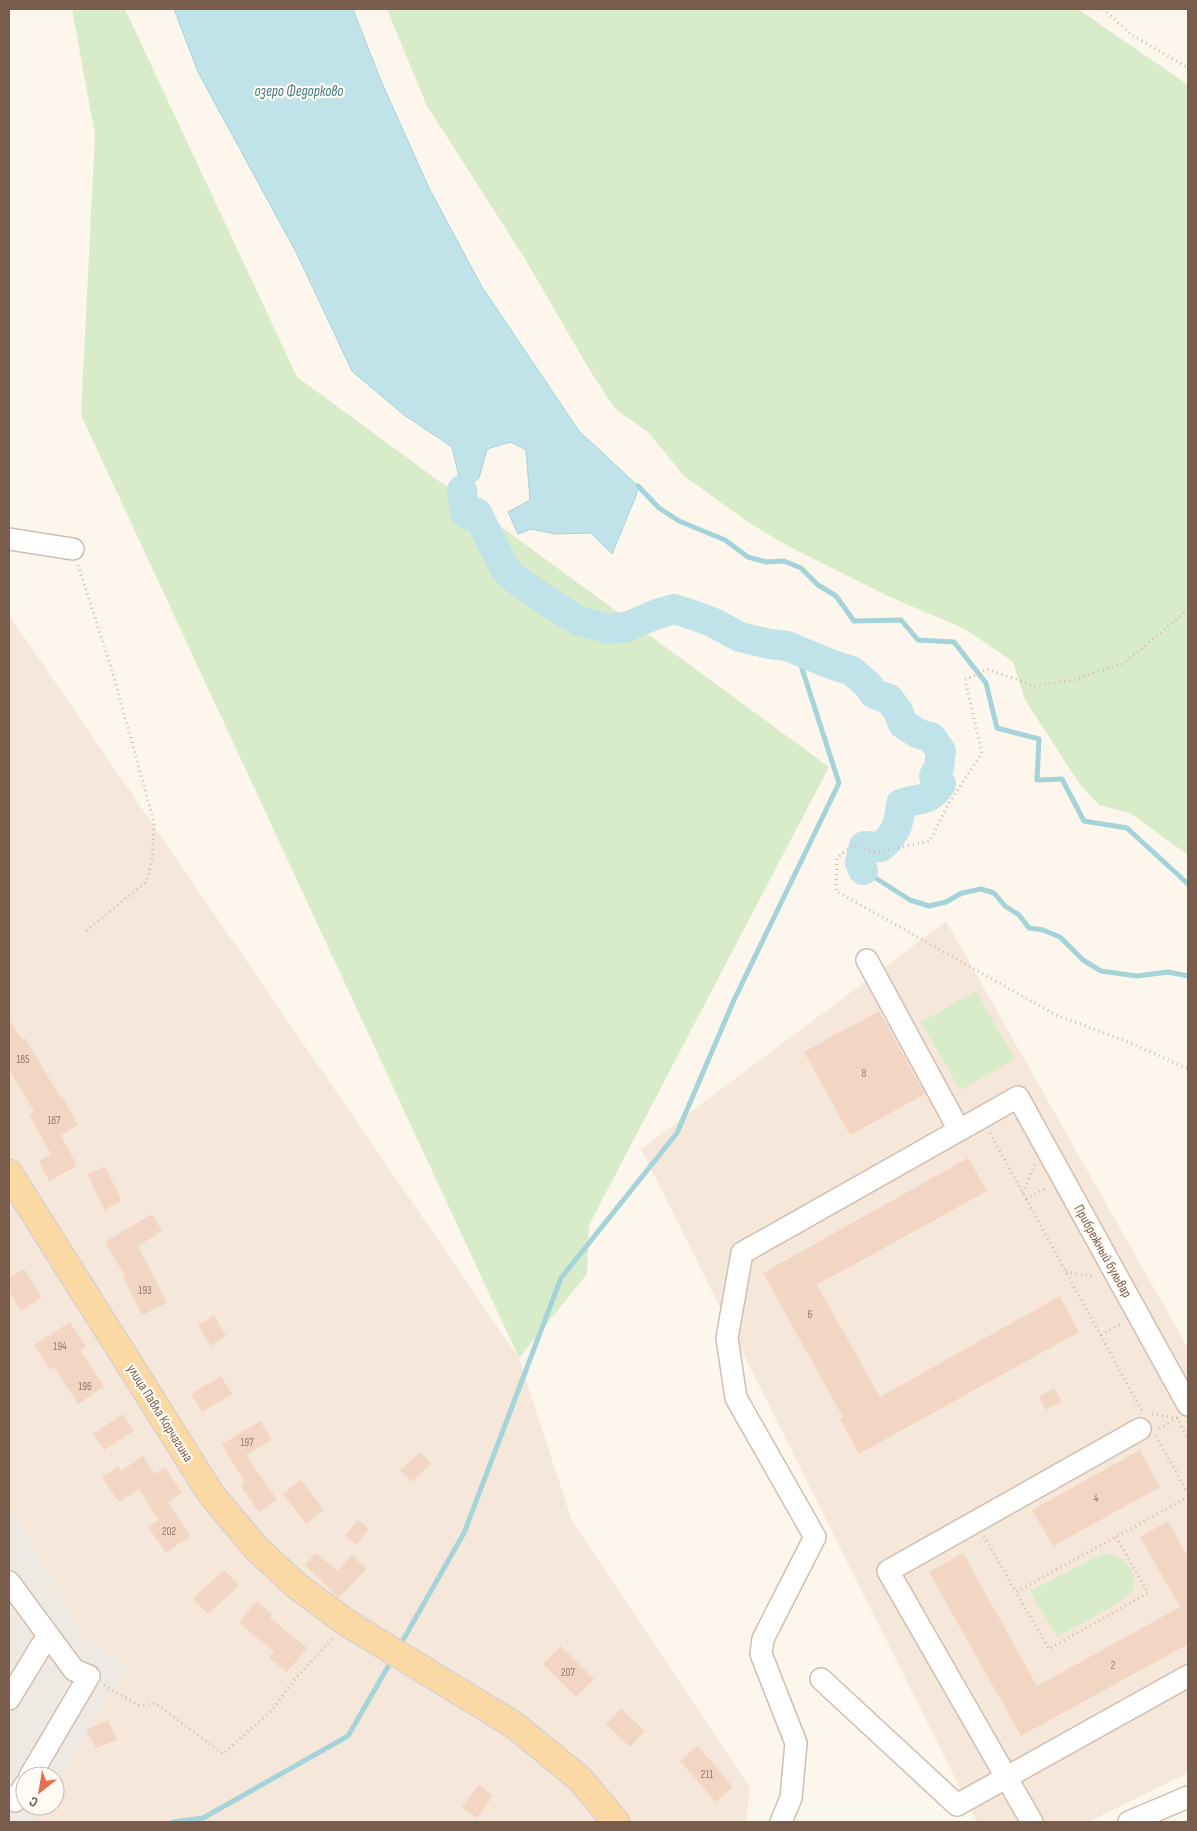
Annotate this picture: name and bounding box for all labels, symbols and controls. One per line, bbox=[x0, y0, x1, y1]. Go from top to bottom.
water label: озеро Федорково bbox=[255, 82, 343, 101]
house number: 185 bbox=[16, 1053, 30, 1066]
house number: 8 bbox=[862, 1067, 867, 1080]
house number: 187 bbox=[47, 1114, 61, 1127]
street label: Прибрежный бульвар bbox=[1070, 1201, 1136, 1301]
house number: 193 bbox=[138, 1284, 152, 1297]
house number: 6 bbox=[808, 1308, 813, 1321]
house number: 194 bbox=[53, 1340, 67, 1353]
street label: улица Павла Корчагина bbox=[123, 1361, 197, 1465]
house number: 196 bbox=[78, 1380, 92, 1393]
house number: 197 bbox=[240, 1436, 254, 1449]
house number: 4 bbox=[1094, 1492, 1099, 1505]
house number: 202 bbox=[162, 1525, 176, 1538]
house number: 2 bbox=[1111, 1659, 1116, 1672]
house number: 207 bbox=[561, 1666, 576, 1679]
north arrow bbox=[15, 1766, 65, 1816]
house number: 211 bbox=[701, 1768, 713, 1781]
text: С bbox=[26, 1793, 41, 1811]

